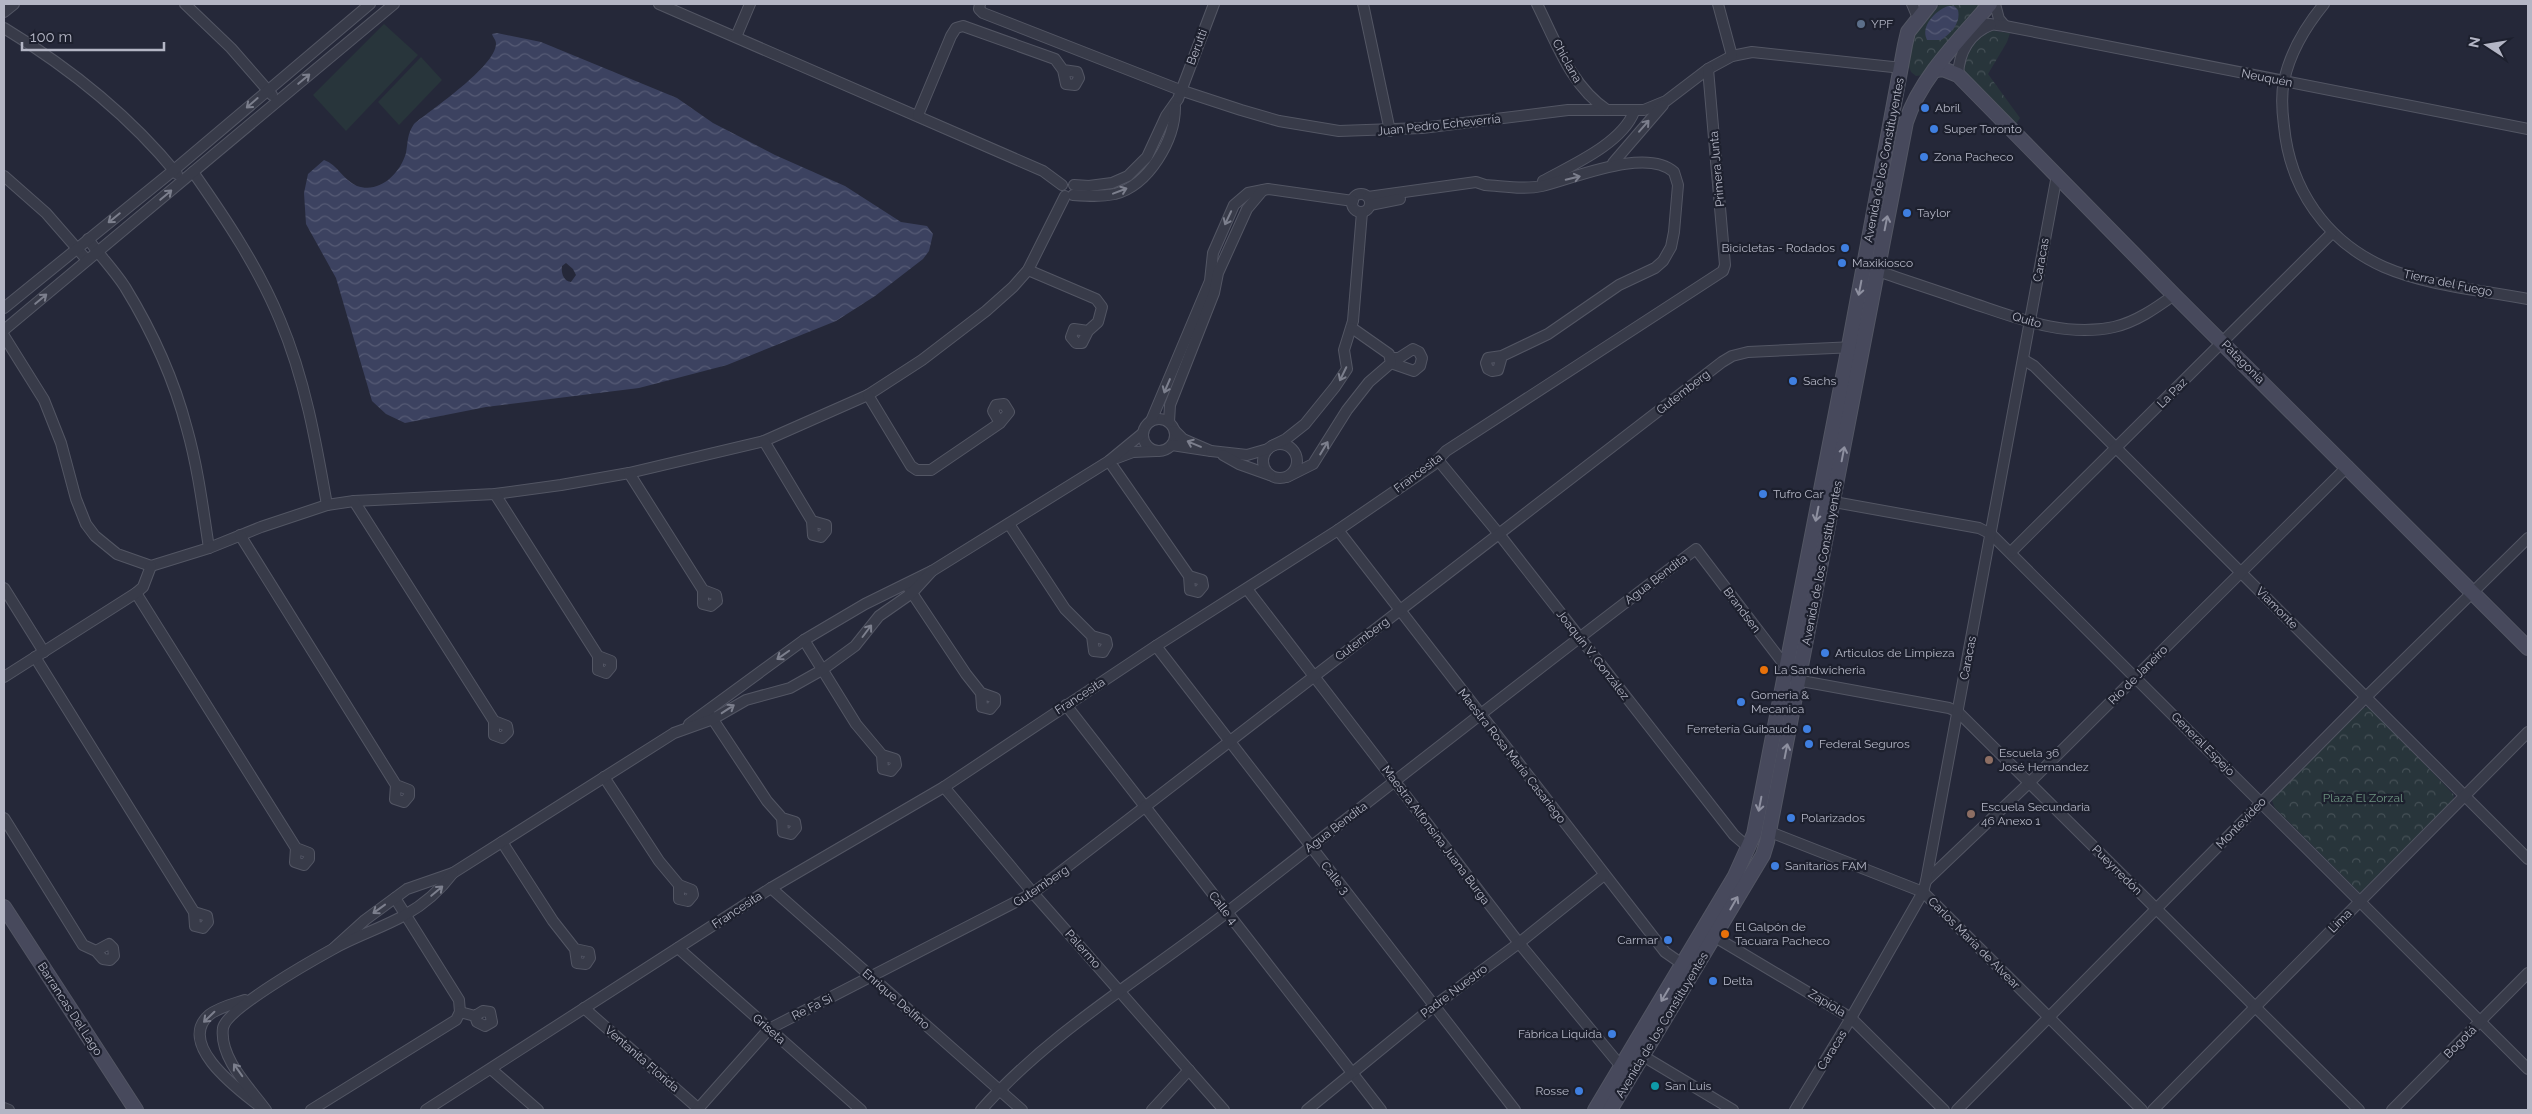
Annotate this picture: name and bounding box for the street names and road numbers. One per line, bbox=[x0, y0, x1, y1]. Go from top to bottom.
street label: Berutti bbox=[1184, 27, 1210, 67]
street label: Chiclana bbox=[1549, 37, 1585, 85]
street label: Neuquén bbox=[2240, 66, 2294, 90]
street label: Avenida de los Constituyentes bbox=[1861, 76, 1907, 244]
street label: Juan Pedro Echeverría bbox=[1377, 112, 1501, 138]
street label: Primera Junta bbox=[1707, 130, 1727, 208]
street label: Caracas bbox=[2030, 237, 2052, 283]
street label: Tierra del Fuego bbox=[2402, 267, 2494, 299]
street label: Quito bbox=[2011, 309, 2043, 331]
street label: Patagonia bbox=[2219, 338, 2267, 386]
street label: Gutemberg bbox=[1654, 367, 1712, 417]
street label: La Paz bbox=[2154, 375, 2190, 411]
street label: Francesita bbox=[1391, 450, 1445, 496]
street label: Avenida de los Constituyentes bbox=[1799, 479, 1845, 647]
street label: Agua Bendita bbox=[1622, 551, 1690, 607]
street label: Viamonte bbox=[2253, 584, 2301, 632]
street label: Brandsen bbox=[1720, 585, 1764, 635]
street label: Joaquín V. González bbox=[1554, 607, 1632, 703]
street label: Gutemberg bbox=[1332, 614, 1392, 664]
street label: Caracas bbox=[1957, 635, 1979, 681]
street label: Río de Janeiro bbox=[2106, 643, 2170, 707]
street label: Francesita bbox=[1052, 675, 1108, 717]
street label: Maestra Rosa María Casariego bbox=[1455, 686, 1569, 826]
street label: General Espejo bbox=[2168, 709, 2238, 779]
street label: Maestra Alfonsina Juana Burga bbox=[1379, 763, 1493, 907]
street label: Montevideo bbox=[2213, 794, 2269, 852]
street label: Agua Bendita bbox=[1302, 799, 1370, 855]
street label: Pueyrredón bbox=[2089, 842, 2145, 898]
street label: Calle 3 bbox=[1318, 859, 1352, 897]
street label: Gutemberg bbox=[1011, 862, 1071, 910]
street label: Francesita bbox=[709, 889, 765, 931]
street label: Calle 4 bbox=[1206, 889, 1240, 928]
street label: Carlos María de Alvear bbox=[1925, 894, 2023, 992]
street label: Lima bbox=[2325, 906, 2355, 936]
street label: Palermo bbox=[1062, 927, 1104, 971]
street label: Avenida de los Constituyentes bbox=[1613, 949, 1711, 1100]
street label: Barrancas Del Lago bbox=[35, 960, 105, 1058]
street label: Padre Nuestro bbox=[1418, 961, 1490, 1021]
street label: Enrique Delfino bbox=[859, 966, 933, 1032]
street label: Zapiola bbox=[1806, 986, 1848, 1020]
street label: Re Fa Si bbox=[789, 991, 835, 1023]
street label: Griseta bbox=[750, 1011, 788, 1047]
street label: Ventanita Florida bbox=[602, 1023, 682, 1095]
street label: Bogotá bbox=[2441, 1023, 2479, 1061]
street label: Caracas bbox=[1814, 1027, 1850, 1073]

